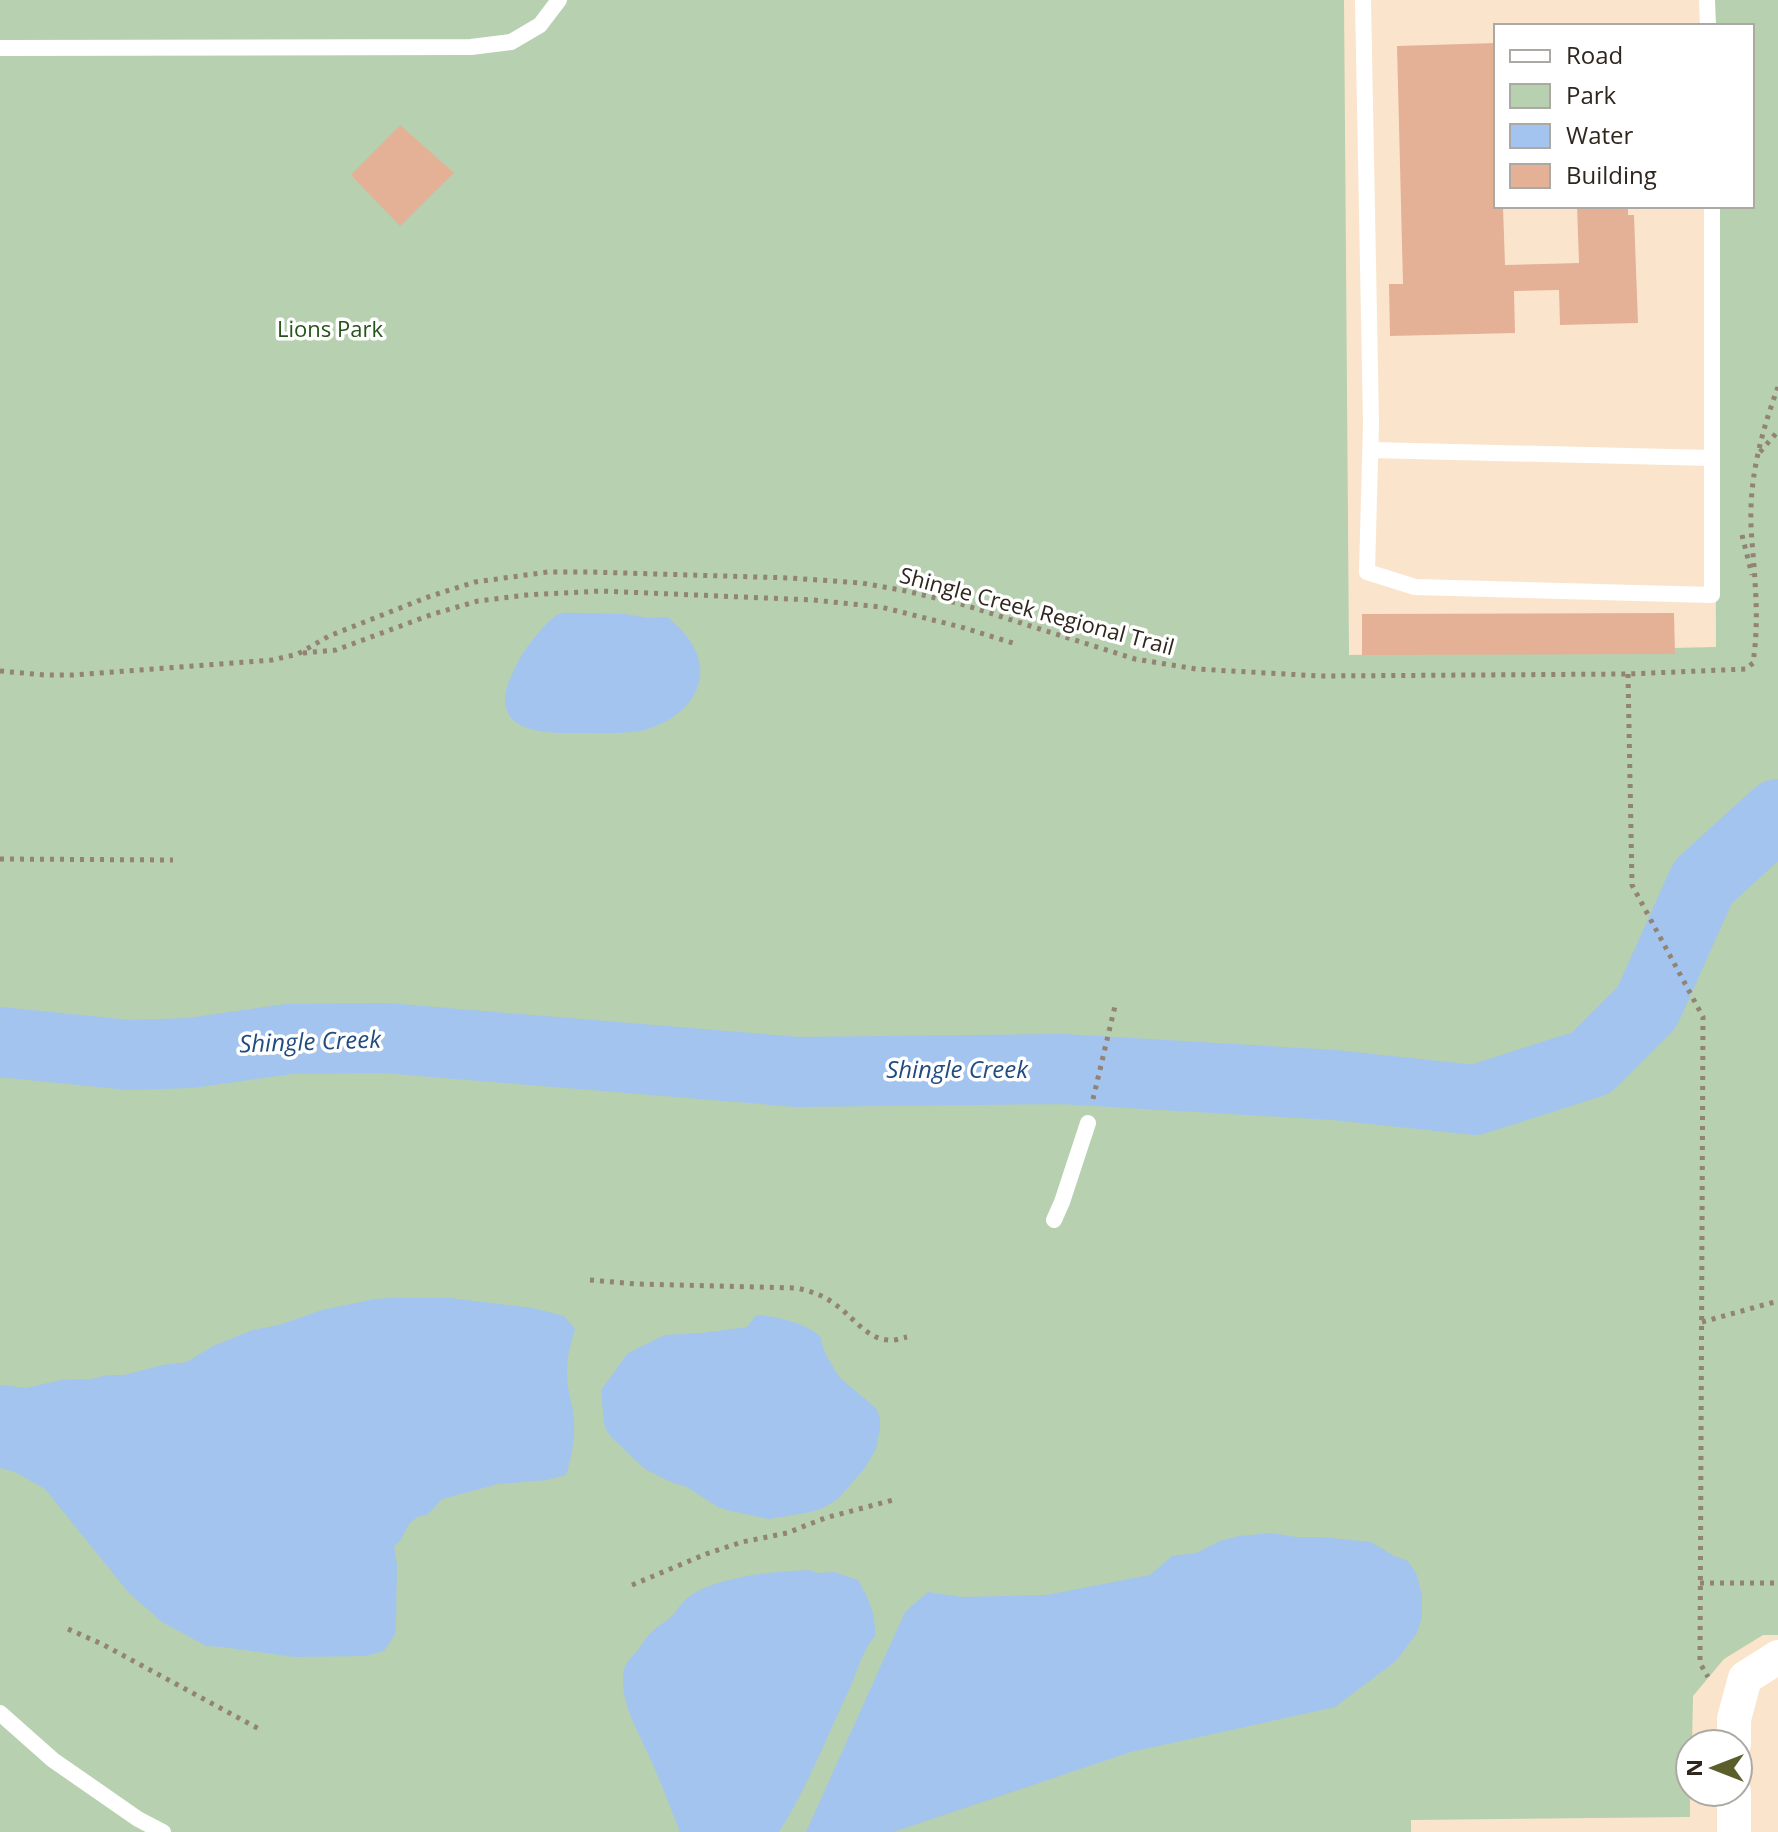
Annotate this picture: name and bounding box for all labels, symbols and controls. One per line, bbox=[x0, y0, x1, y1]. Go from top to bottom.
legend bbox=[1494, 24, 1754, 208]
text: Road bbox=[1566, 38, 1623, 71]
text: Park bbox=[1566, 78, 1617, 111]
text: Water bbox=[1566, 118, 1634, 151]
text: Building bbox=[1566, 158, 1657, 191]
park label: Lions Park bbox=[277, 313, 383, 343]
street label: Shingle Creek Regional Trail bbox=[897, 559, 1178, 661]
water label: Shingle Creek bbox=[239, 1021, 383, 1059]
water label: Shingle Creek bbox=[886, 1052, 1029, 1085]
north arrow bbox=[1674, 1728, 1754, 1808]
text: N bbox=[1678, 1759, 1708, 1777]

